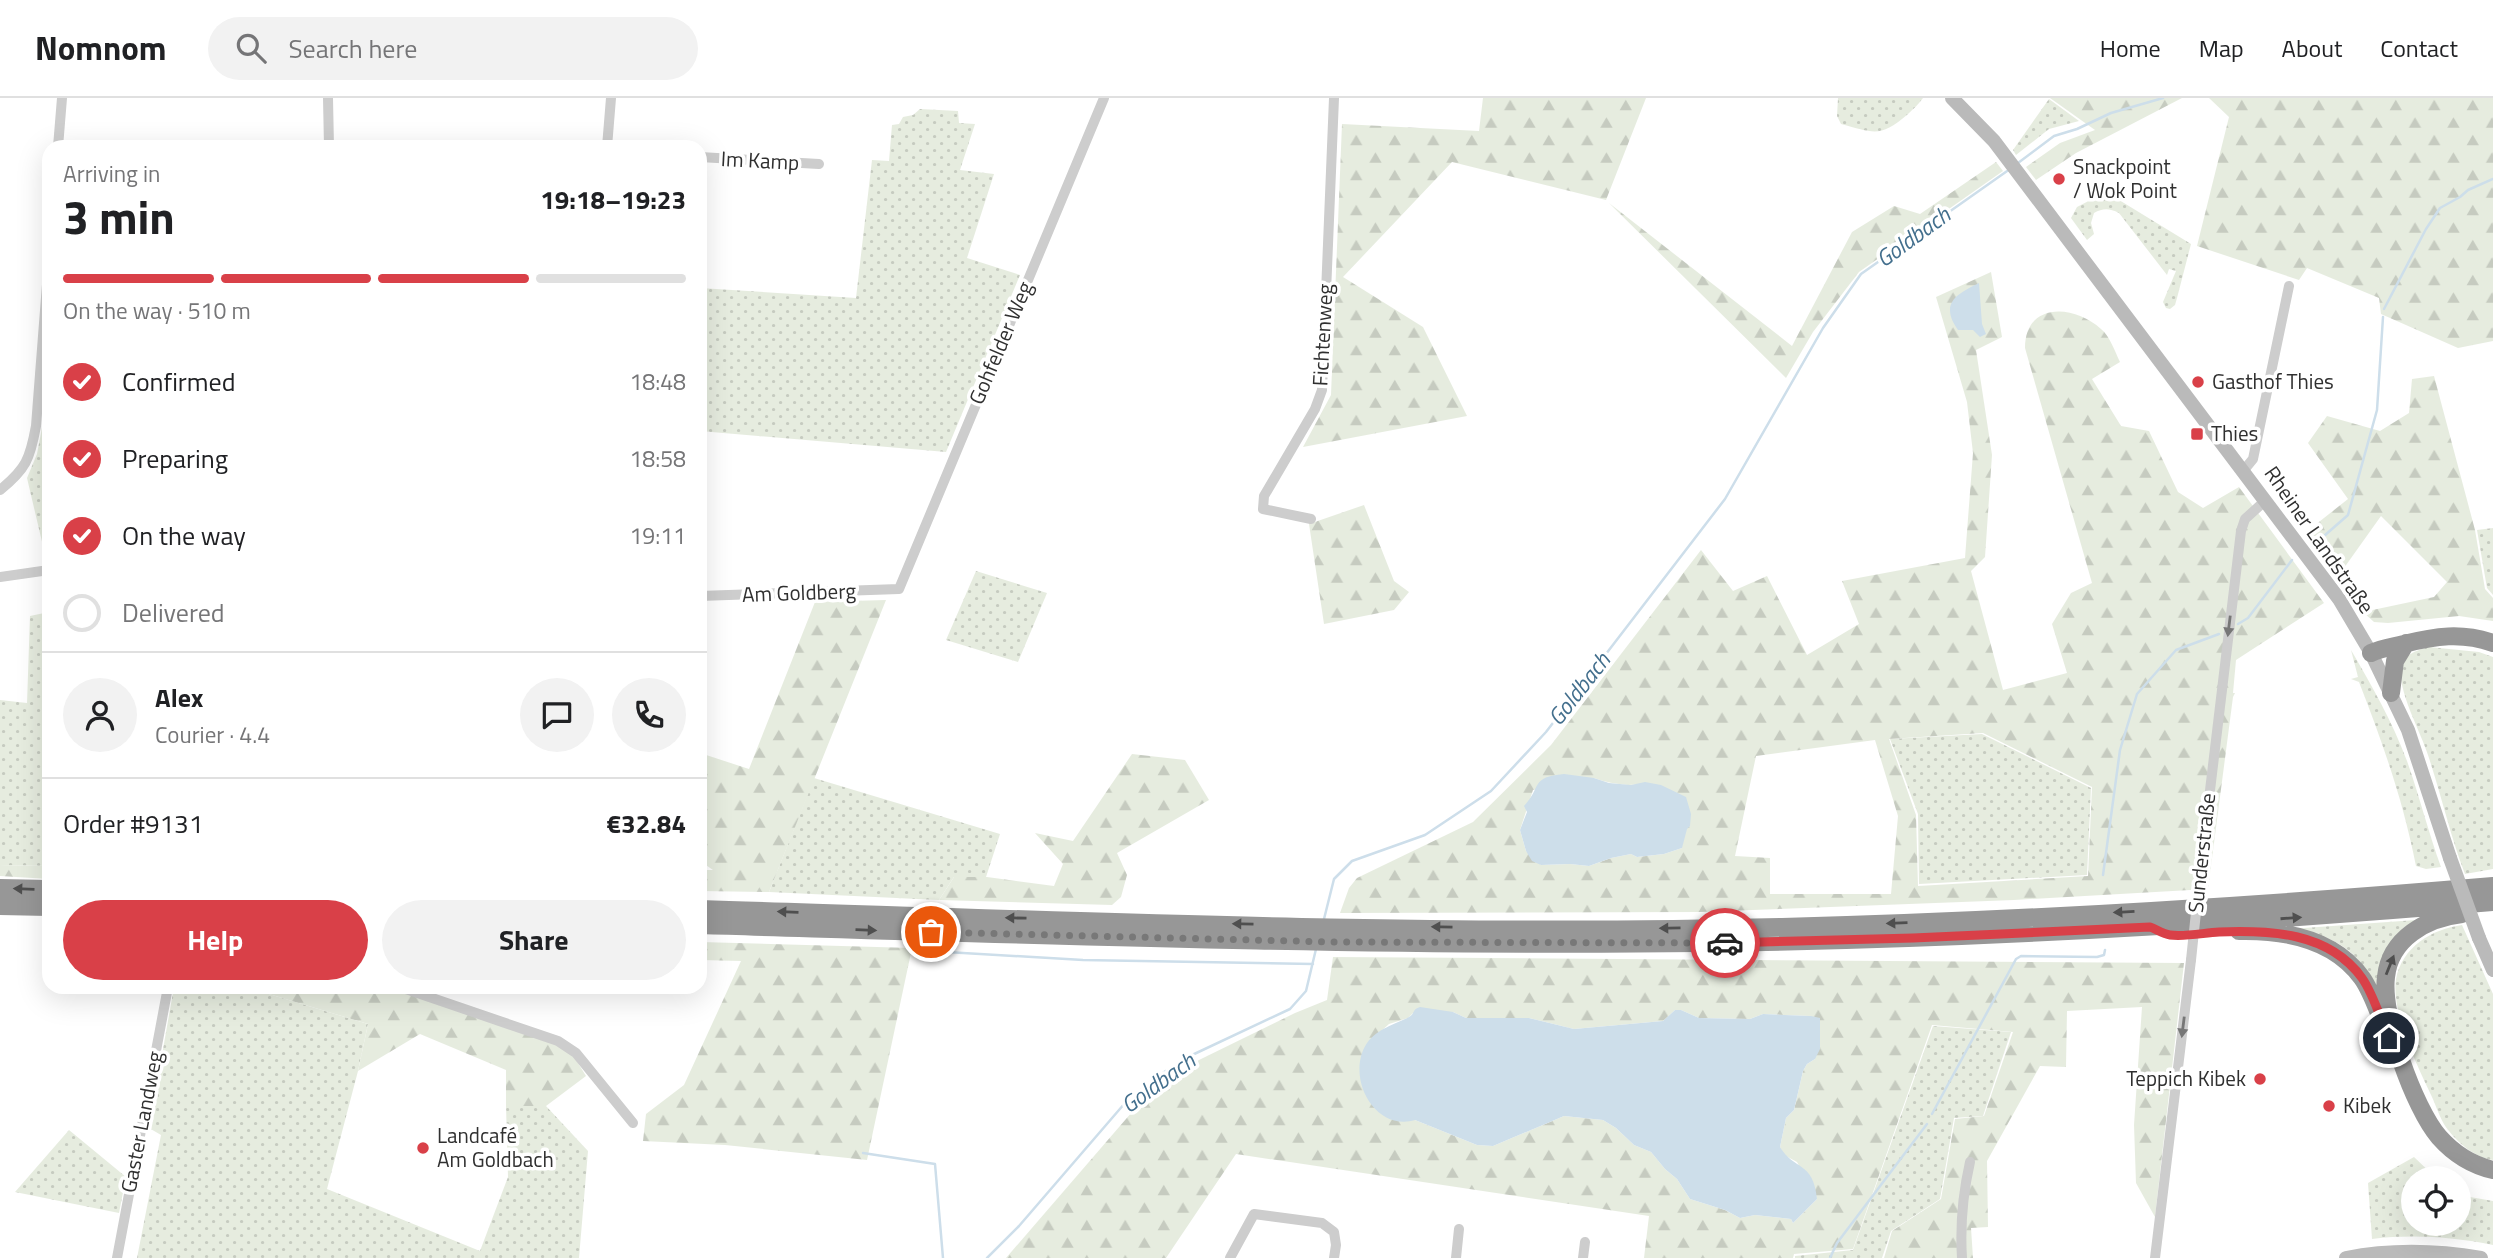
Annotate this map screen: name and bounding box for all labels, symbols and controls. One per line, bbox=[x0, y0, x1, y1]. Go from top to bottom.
search box bbox=[208, 17, 698, 80]
text: Nomnom bbox=[35, 23, 166, 73]
icon: search bbox=[232, 29, 270, 67]
text: Search here bbox=[288, 29, 417, 68]
text: Home bbox=[2100, 30, 2161, 66]
text: Map bbox=[2199, 30, 2244, 66]
text: About bbox=[2282, 30, 2342, 66]
text: Contact bbox=[2380, 30, 2458, 66]
street label: Im Kamp bbox=[720, 142, 800, 178]
place label: Snackpoint / Wok Point bbox=[2073, 150, 2177, 206]
text: Arriving in bbox=[63, 156, 160, 191]
marker: Snackpoint / Wok Point bbox=[2051, 171, 2067, 187]
text: 19:18–19:23 bbox=[540, 180, 686, 219]
text: 3 min bbox=[63, 182, 175, 252]
water label: Goldbach bbox=[1868, 197, 1958, 276]
street label: Gohfelder Weg bbox=[960, 276, 1040, 409]
street label: Fichtenweg bbox=[1303, 283, 1341, 387]
text: On the way · 510 m bbox=[63, 293, 251, 328]
text: Confirmed bbox=[122, 362, 236, 401]
icon: check bbox=[63, 363, 101, 401]
text: 18:48 bbox=[629, 364, 686, 399]
place label: Gasthof Thies bbox=[2212, 365, 2334, 397]
marker: Gasthof Thies bbox=[2190, 374, 2206, 390]
place label: Thies bbox=[2211, 417, 2258, 449]
marker: Thies bbox=[2189, 426, 2205, 442]
text: Preparing bbox=[122, 439, 228, 478]
icon: check bbox=[63, 440, 101, 478]
text: 18:58 bbox=[629, 441, 686, 476]
street label: Rheiner Landstraße bbox=[2257, 459, 2383, 620]
text: On the way bbox=[122, 516, 246, 555]
icon: check bbox=[63, 517, 101, 555]
text: 19:11 bbox=[629, 518, 686, 553]
street label: Am Goldberg bbox=[741, 574, 857, 610]
text: Delivered bbox=[122, 593, 225, 632]
one-way arrow bbox=[2223, 616, 2234, 638]
water label: Goldbach bbox=[1539, 644, 1619, 733]
button: person bbox=[63, 678, 137, 752]
text: Alex bbox=[155, 678, 203, 717]
button: chat bbox=[520, 678, 594, 752]
button: phone bbox=[612, 678, 686, 752]
text: Courier · 4.4 bbox=[155, 717, 270, 752]
street label: Sunderstraße bbox=[2179, 791, 2223, 914]
text: Order #9131 bbox=[63, 804, 203, 843]
text: €32.84 bbox=[607, 804, 686, 843]
one-way arrow bbox=[13, 883, 35, 894]
button: Help bbox=[63, 900, 368, 980]
button: Share bbox=[382, 900, 686, 980]
pin bbox=[901, 902, 961, 962]
one-way arrow bbox=[777, 906, 799, 918]
one-way arrow bbox=[2113, 906, 2135, 917]
courier bbox=[1690, 908, 1760, 978]
one-way arrow bbox=[1005, 912, 1027, 924]
one-way arrow bbox=[2280, 912, 2302, 923]
icon: bag bbox=[912, 913, 950, 951]
one-way arrow bbox=[1232, 918, 1254, 930]
one-way arrow bbox=[1886, 918, 1908, 929]
one-way arrow bbox=[1431, 921, 1453, 933]
one-way arrow bbox=[1658, 922, 1680, 934]
one-way arrow bbox=[855, 924, 877, 936]
icon: car bbox=[1706, 924, 1744, 962]
one-way arrow bbox=[2385, 954, 2396, 975]
pin bbox=[2359, 1008, 2419, 1068]
one-way arrow bbox=[2177, 1016, 2188, 1038]
icon: home bbox=[2370, 1019, 2408, 1057]
water label: Goldbach bbox=[1113, 1043, 1203, 1122]
street label: Gaster Landweg bbox=[112, 1048, 170, 1195]
place label: Teppich Kibek bbox=[2126, 1062, 2246, 1094]
marker: Teppich Kibek bbox=[2252, 1071, 2268, 1087]
place label: Kibek bbox=[2343, 1089, 2391, 1121]
marker: Kibek bbox=[2321, 1098, 2337, 1114]
place label: Landcafé Am Goldbach bbox=[437, 1119, 554, 1175]
marker: Landcafé Am Goldbach bbox=[415, 1140, 431, 1156]
map controls bbox=[2401, 1166, 2471, 1236]
button: locate bbox=[2401, 1166, 2471, 1236]

